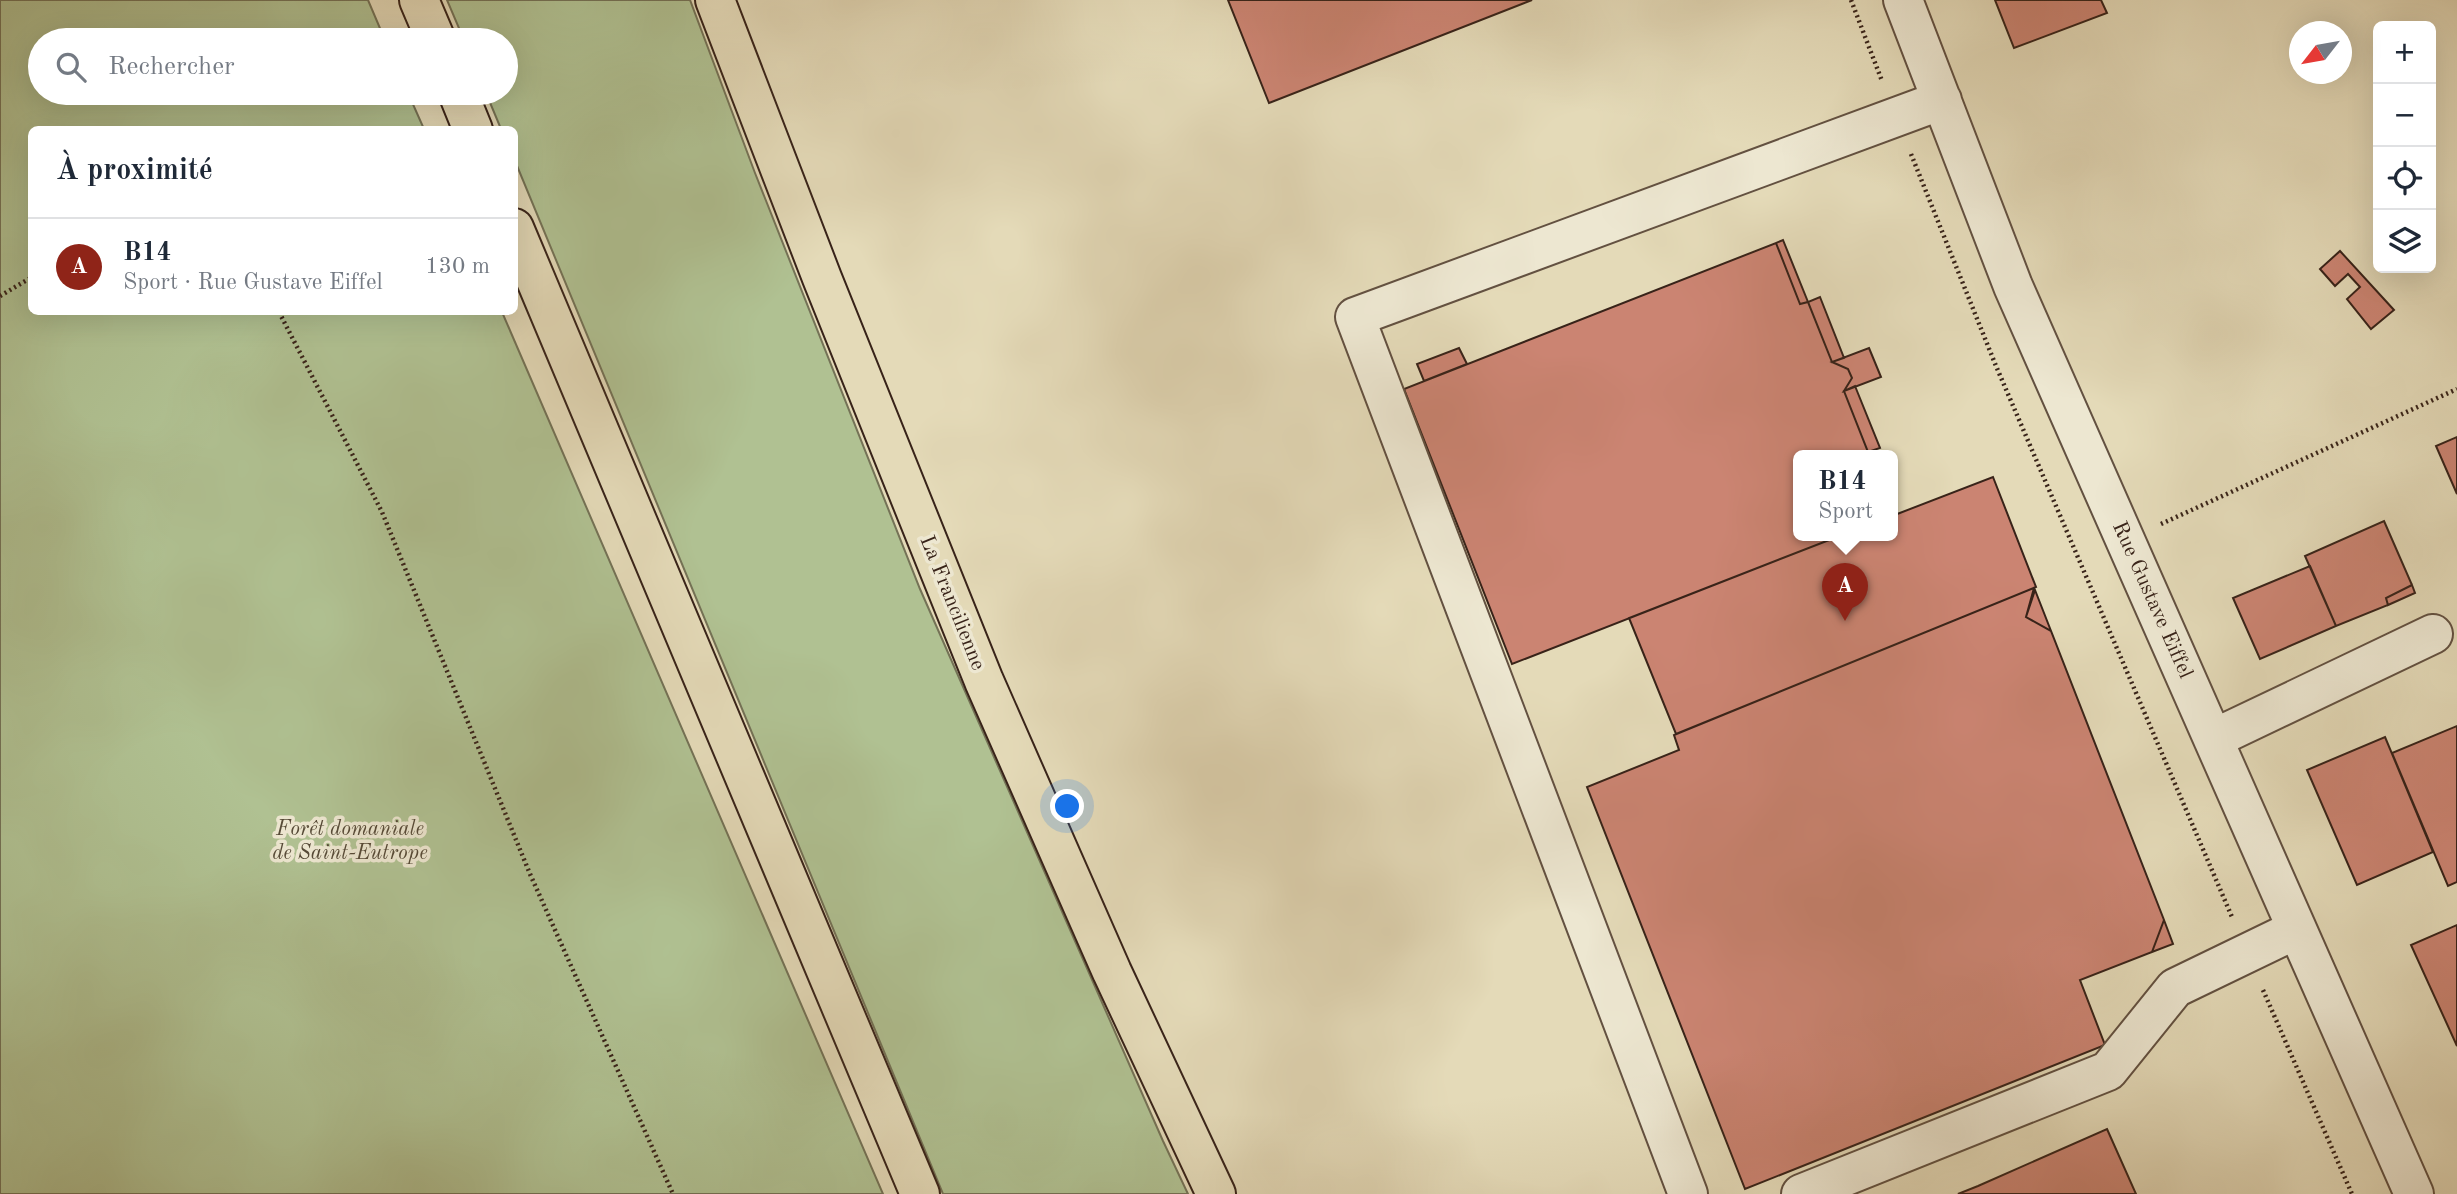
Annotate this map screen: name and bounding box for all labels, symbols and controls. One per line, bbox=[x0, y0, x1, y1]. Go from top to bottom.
north arrow bbox=[2289, 21, 2352, 84]
map controls bbox=[2373, 21, 2436, 273]
button: + bbox=[2373, 21, 2436, 84]
search box bbox=[28, 28, 518, 105]
icon: search bbox=[52, 48, 90, 86]
text: Rechercher bbox=[108, 54, 235, 80]
button: − bbox=[2373, 84, 2436, 147]
button: locate bbox=[2373, 147, 2436, 210]
text: À proximité bbox=[56, 156, 213, 186]
button: layers bbox=[2373, 210, 2436, 273]
text: B14 bbox=[123, 240, 172, 266]
text: A bbox=[70, 255, 88, 278]
text: 130 m bbox=[425, 255, 490, 278]
text: Sport · Rue Gustave Eiffel bbox=[123, 271, 383, 294]
popup bbox=[1793, 450, 1898, 541]
text: B14 bbox=[1818, 469, 1867, 495]
text: Sport bbox=[1818, 500, 1873, 523]
street label: Rue Gustave Eiffel bbox=[2108, 518, 2196, 682]
street label: La Francilienne bbox=[915, 533, 989, 673]
pin: A bbox=[1822, 563, 1868, 621]
your location bbox=[1050, 789, 1084, 823]
park label: Forêt domaniale de Saint-Eutrope bbox=[272, 819, 428, 864]

